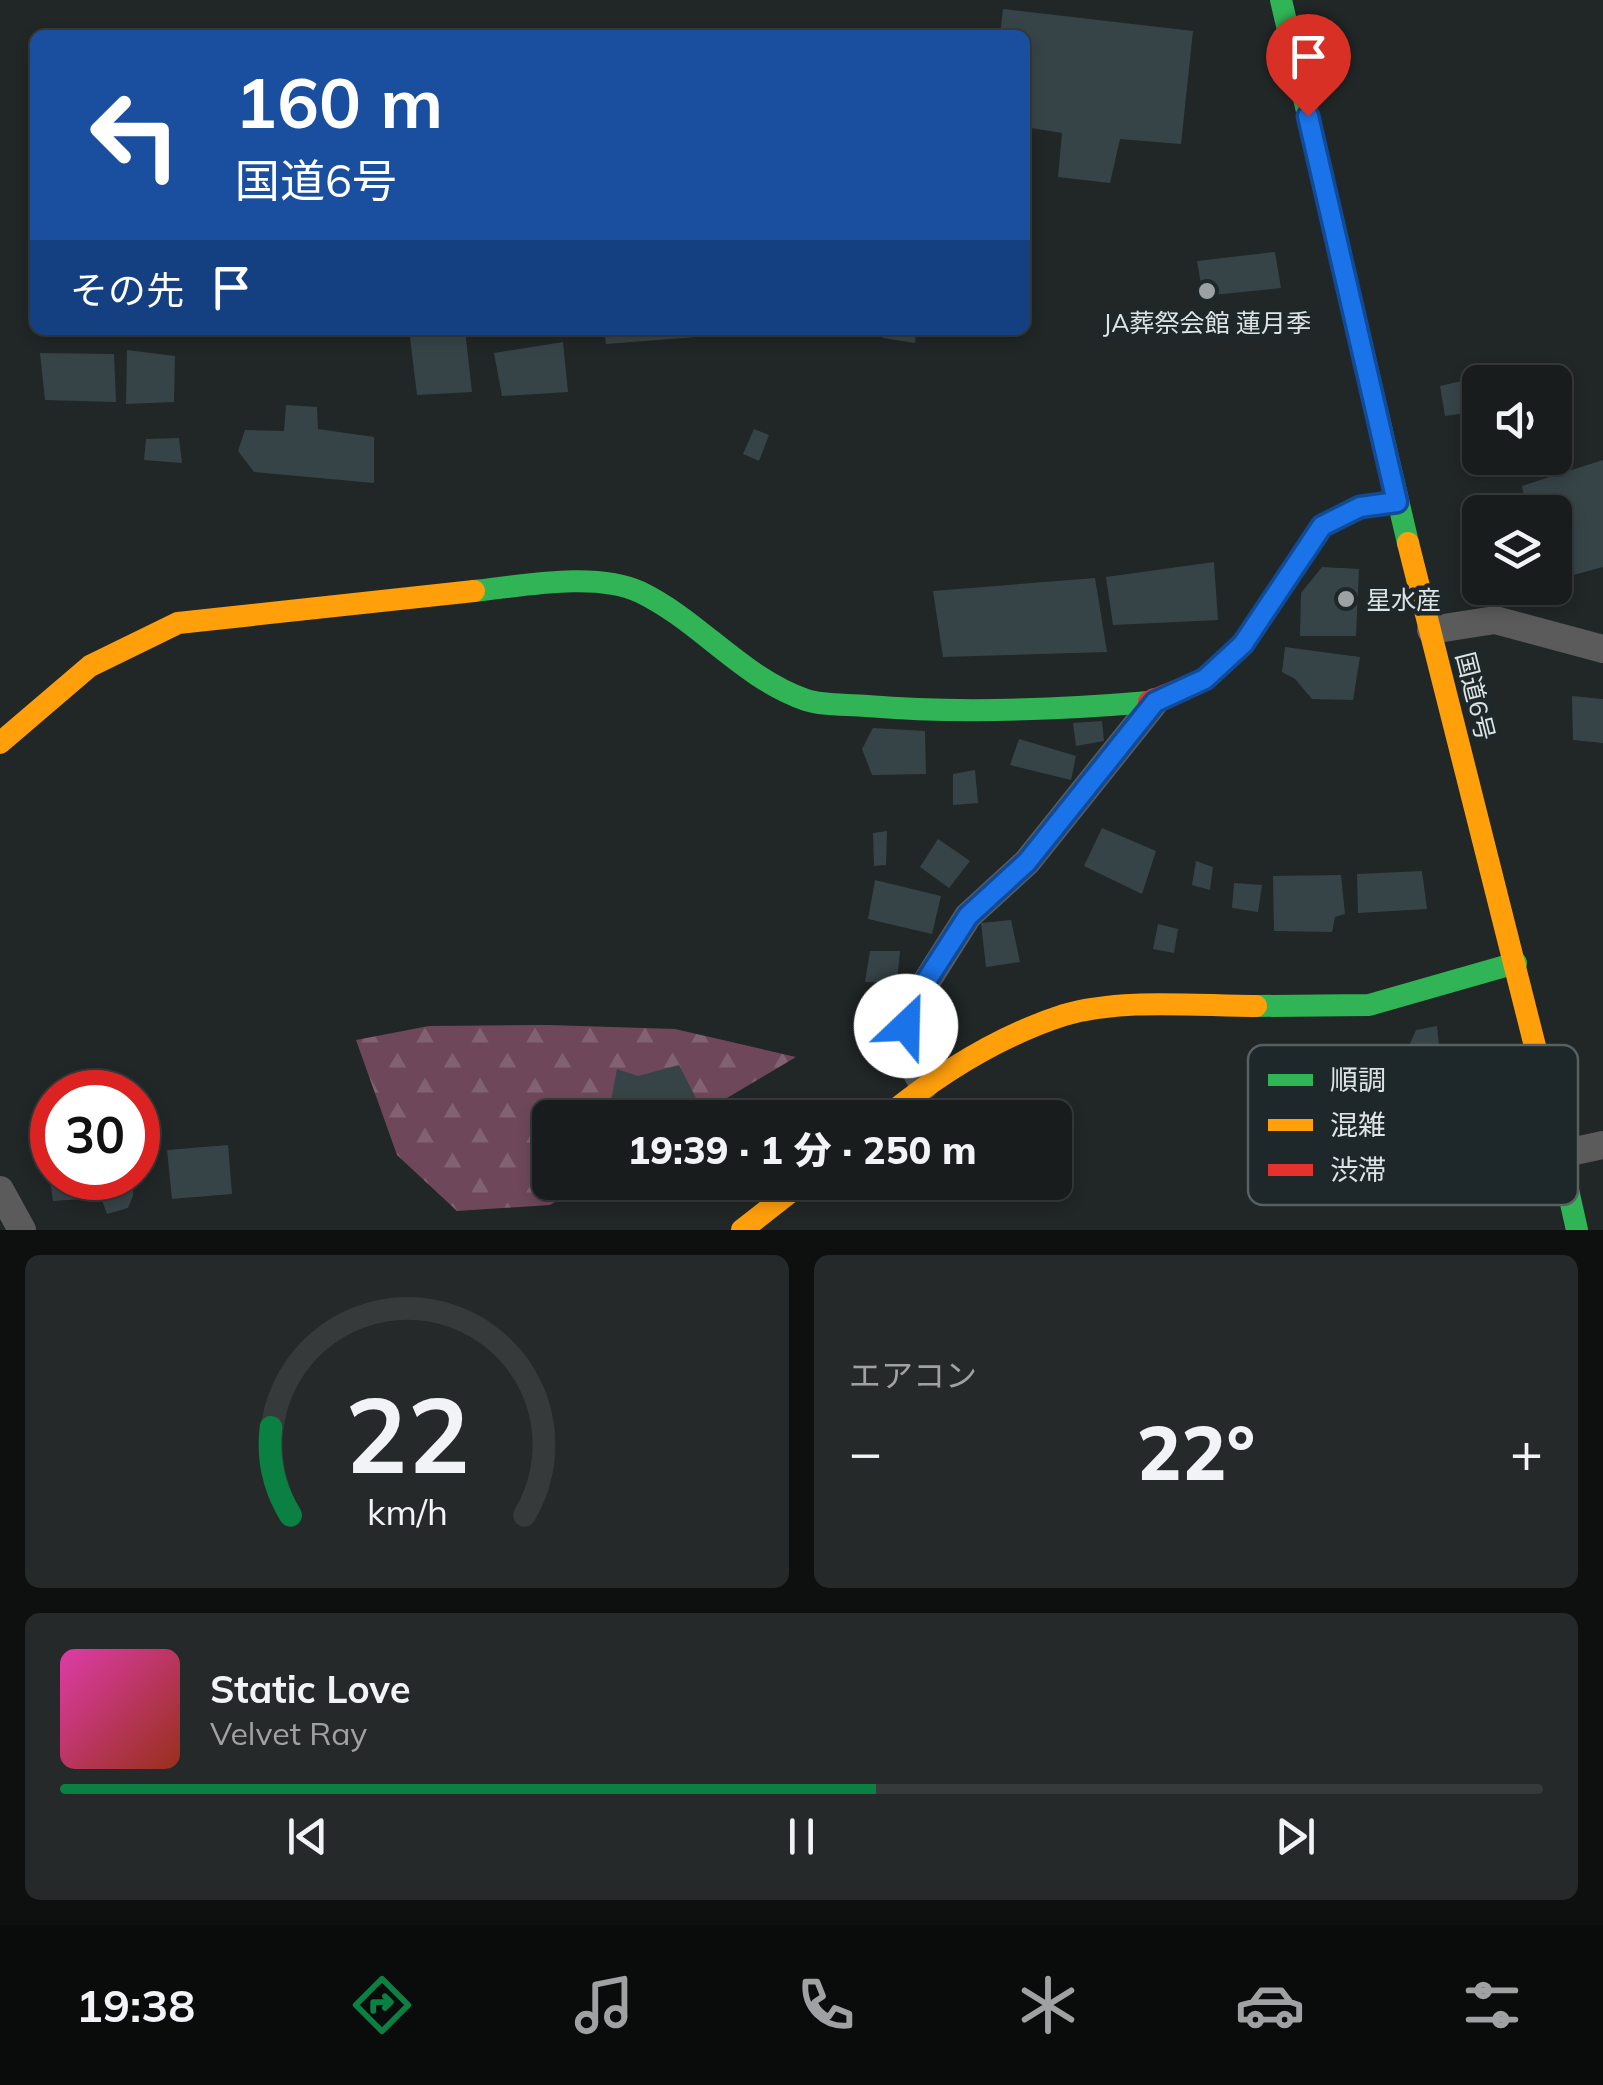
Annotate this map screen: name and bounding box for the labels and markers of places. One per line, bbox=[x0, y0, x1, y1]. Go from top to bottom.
pin bbox=[1266, 14, 1351, 117]
marker: JA葬祭会館 蓮月季 bbox=[1196, 280, 1218, 302]
place label: JA葬祭会館 蓮月季 bbox=[1103, 307, 1311, 338]
place label: 星水産 bbox=[1366, 584, 1441, 615]
marker: 星水産 bbox=[1335, 588, 1357, 610]

